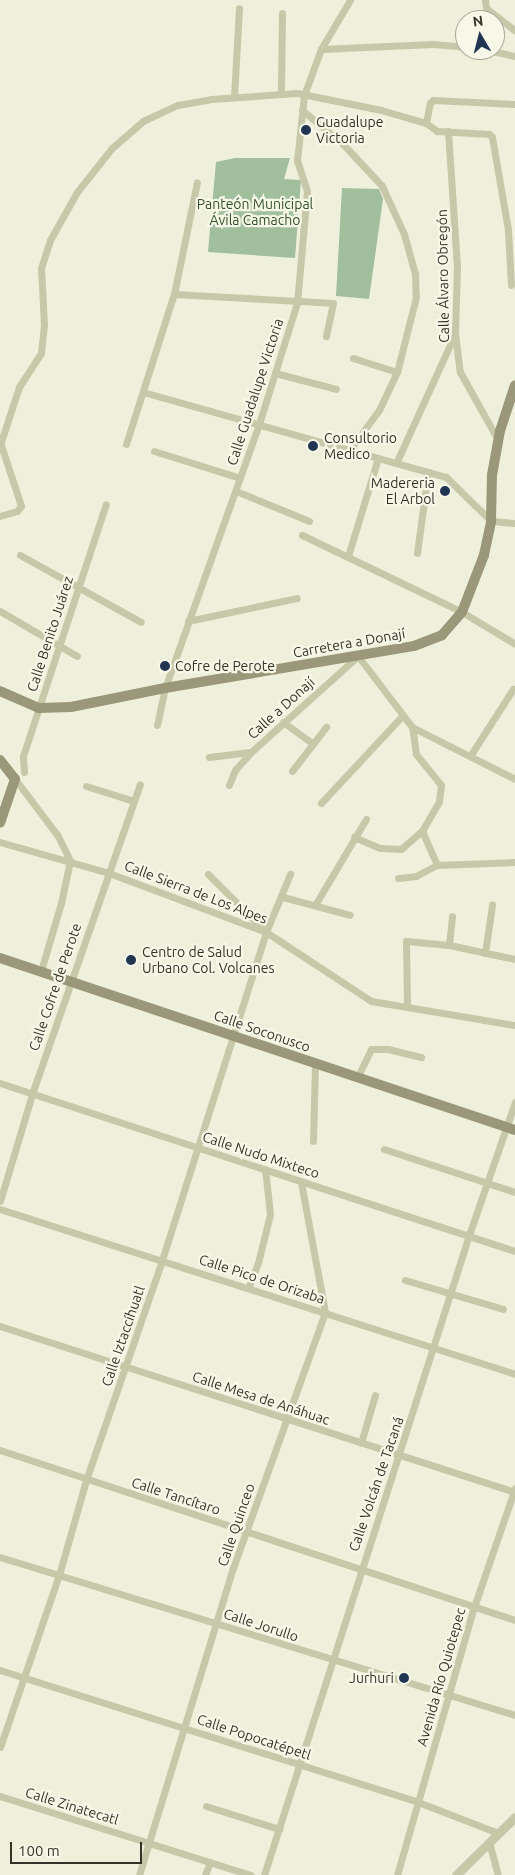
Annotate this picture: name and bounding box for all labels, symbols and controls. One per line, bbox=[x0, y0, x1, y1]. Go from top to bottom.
north arrow bbox=[455, 10, 505, 60]
text: N bbox=[472, 12, 484, 30]
place label: Guadalupe Victoria bbox=[316, 114, 383, 146]
marker: Guadalupe Victoria bbox=[300, 124, 312, 136]
park label: Panteón Municipal Ávila Camacho bbox=[197, 196, 313, 228]
street label: Calle Álvaro Obregón bbox=[433, 209, 453, 343]
street label: Calle Guadalupe Victoria bbox=[223, 316, 287, 468]
place label: Consultorio Medico bbox=[324, 430, 397, 462]
marker: Consultorio Medico bbox=[306, 439, 320, 453]
place label: Madereria El Arbol bbox=[371, 475, 435, 508]
marker: Madereria El Arbol bbox=[439, 485, 451, 497]
street label: Calle Benito Juárez bbox=[23, 574, 77, 694]
street label: Carretera a Donají bbox=[292, 625, 406, 661]
place label: Cofre de Perote bbox=[175, 658, 275, 674]
marker: Cofre de Perote bbox=[159, 660, 171, 672]
street label: Calle a Donají bbox=[244, 673, 318, 743]
street label: Calle Sierra de Los Alpes bbox=[122, 857, 270, 927]
street label: Calle Cofre de Perote bbox=[25, 921, 85, 1053]
place label: Centro de Salud Urbano Col. Volcanes bbox=[142, 944, 274, 976]
marker: Centro de Salud Urbano Col. Volcanes bbox=[124, 953, 138, 967]
street label: Calle Soconusco bbox=[212, 1007, 312, 1055]
street label: Calle Nudo Mixteco bbox=[200, 1128, 322, 1182]
street label: Calle Pico de Orizaba bbox=[197, 1251, 327, 1307]
street label: Calle Iztaccíhuatl bbox=[98, 1283, 148, 1389]
street label: Calle Mesa de Anáhuac bbox=[190, 1368, 332, 1428]
street label: Calle Volcán de Tacaná bbox=[345, 1414, 407, 1554]
street label: Calle Tancítaro bbox=[129, 1474, 223, 1518]
street label: Calle Quinceo bbox=[214, 1481, 258, 1569]
street label: Calle Jorullo bbox=[221, 1605, 301, 1645]
street label: Avenida Río Quiotepec bbox=[413, 1606, 469, 1748]
place label: Jurhuri bbox=[349, 1670, 394, 1686]
marker: Jurhuri bbox=[398, 1672, 410, 1684]
street label: Calle Popocatépetl bbox=[195, 1711, 313, 1763]
street label: Calle Zinatecatl bbox=[23, 1784, 121, 1828]
scale bar bbox=[12, 1832, 145, 1864]
text: 100 m bbox=[18, 1842, 60, 1859]

